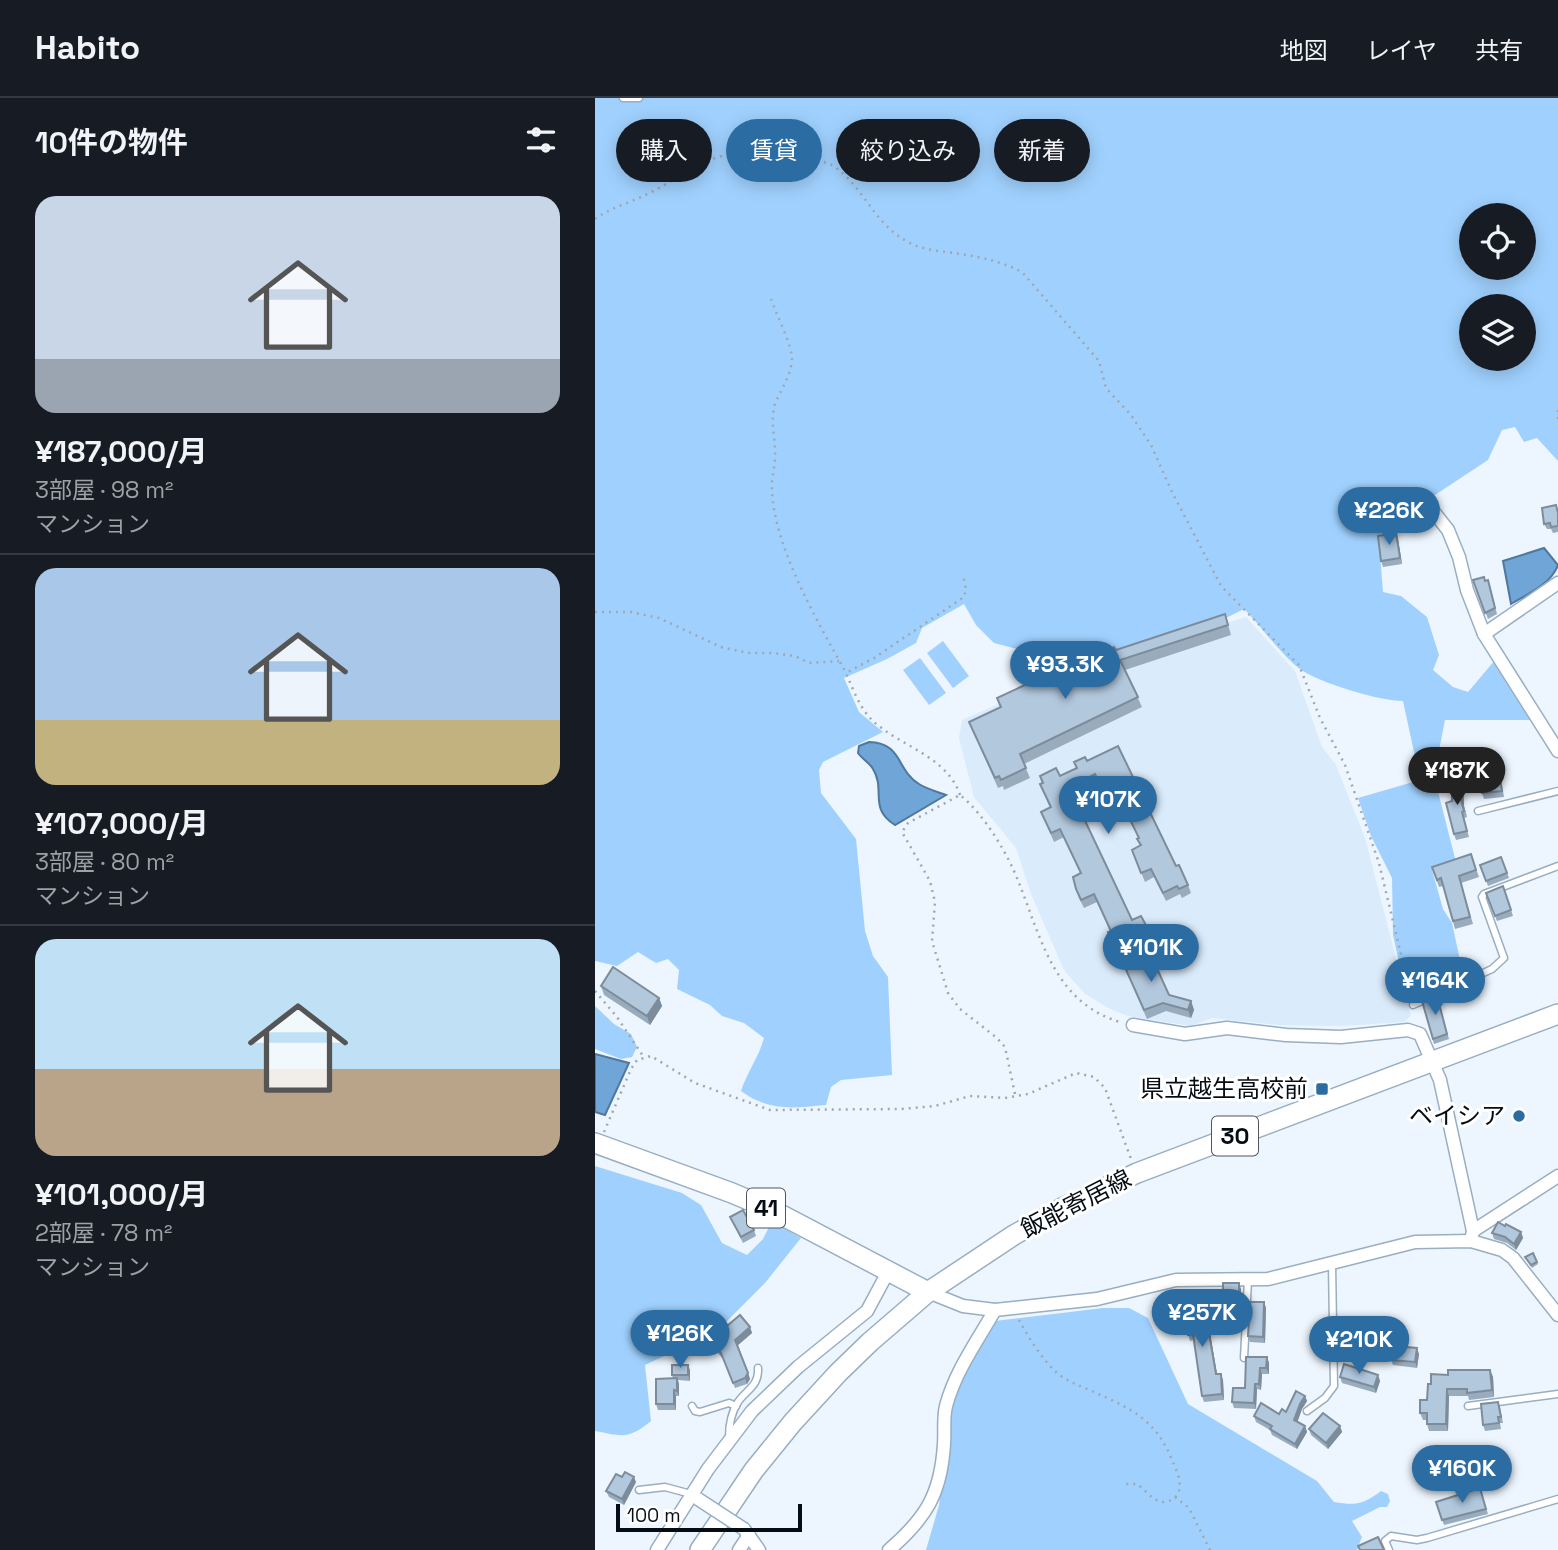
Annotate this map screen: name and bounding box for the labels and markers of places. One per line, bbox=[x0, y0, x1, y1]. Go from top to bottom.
pin: ¥226K bbox=[1340, 488, 1438, 547]
pin: ¥93.3K bbox=[1008, 642, 1122, 701]
pin: ¥187K bbox=[1408, 748, 1506, 807]
pin: ¥107K bbox=[1059, 776, 1157, 836]
pin: ¥101K bbox=[1102, 924, 1200, 984]
pin: ¥164K bbox=[1386, 958, 1484, 1017]
place label: 県立越生高校前 bbox=[1140, 1073, 1308, 1104]
marker: 県立越生高校前 bbox=[1314, 1081, 1330, 1097]
place label: ベイシア bbox=[1409, 1100, 1505, 1131]
marker: ベイシア bbox=[1511, 1108, 1527, 1124]
pin: ¥257K bbox=[1153, 1290, 1251, 1349]
pin: ¥126K bbox=[631, 1310, 729, 1370]
pin: ¥210K bbox=[1310, 1316, 1408, 1376]
pin: ¥160K bbox=[1413, 1446, 1511, 1505]

